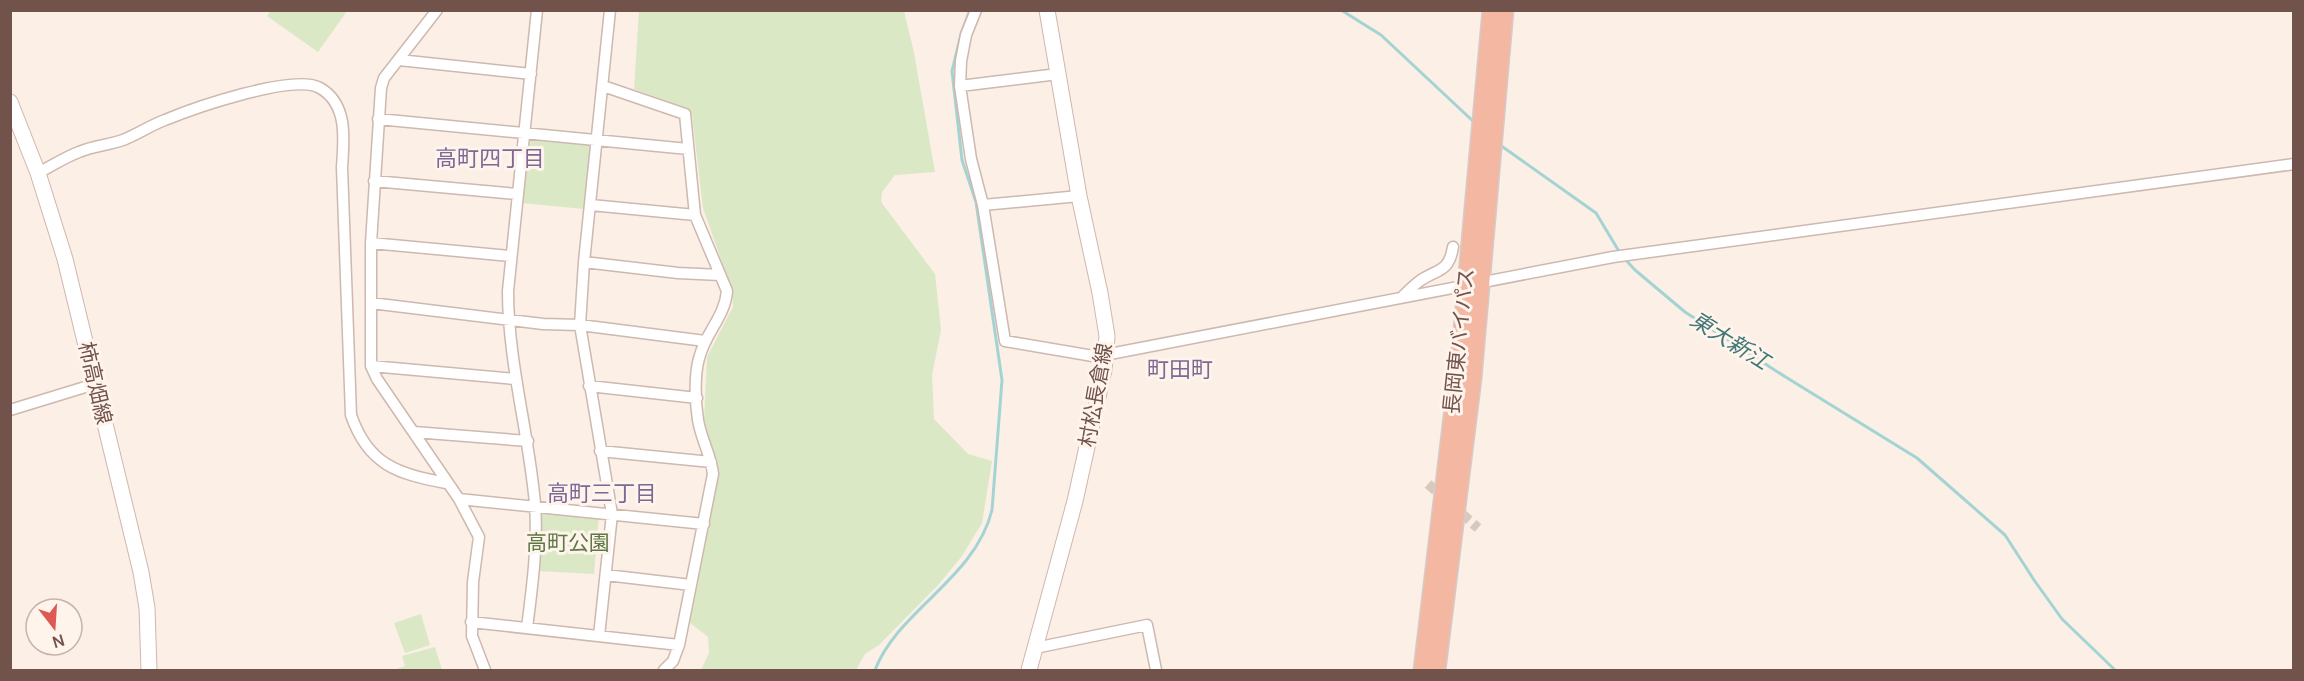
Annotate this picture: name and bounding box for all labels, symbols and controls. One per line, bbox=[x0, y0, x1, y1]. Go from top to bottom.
district label: 高町四丁目 bbox=[435, 143, 545, 173]
street label: 長岡東バイパス bbox=[1436, 267, 1480, 415]
water label: 東大新江 bbox=[1685, 304, 1777, 377]
street label: 柿高畑線 bbox=[73, 339, 119, 427]
street label: 村松長倉線 bbox=[1072, 341, 1118, 449]
district label: 町田町 bbox=[1147, 354, 1213, 384]
district label: 高町三丁目 bbox=[547, 478, 657, 508]
park label: 高町公園 bbox=[526, 528, 610, 556]
north arrow bbox=[24, 597, 84, 657]
text: N bbox=[50, 629, 67, 654]

